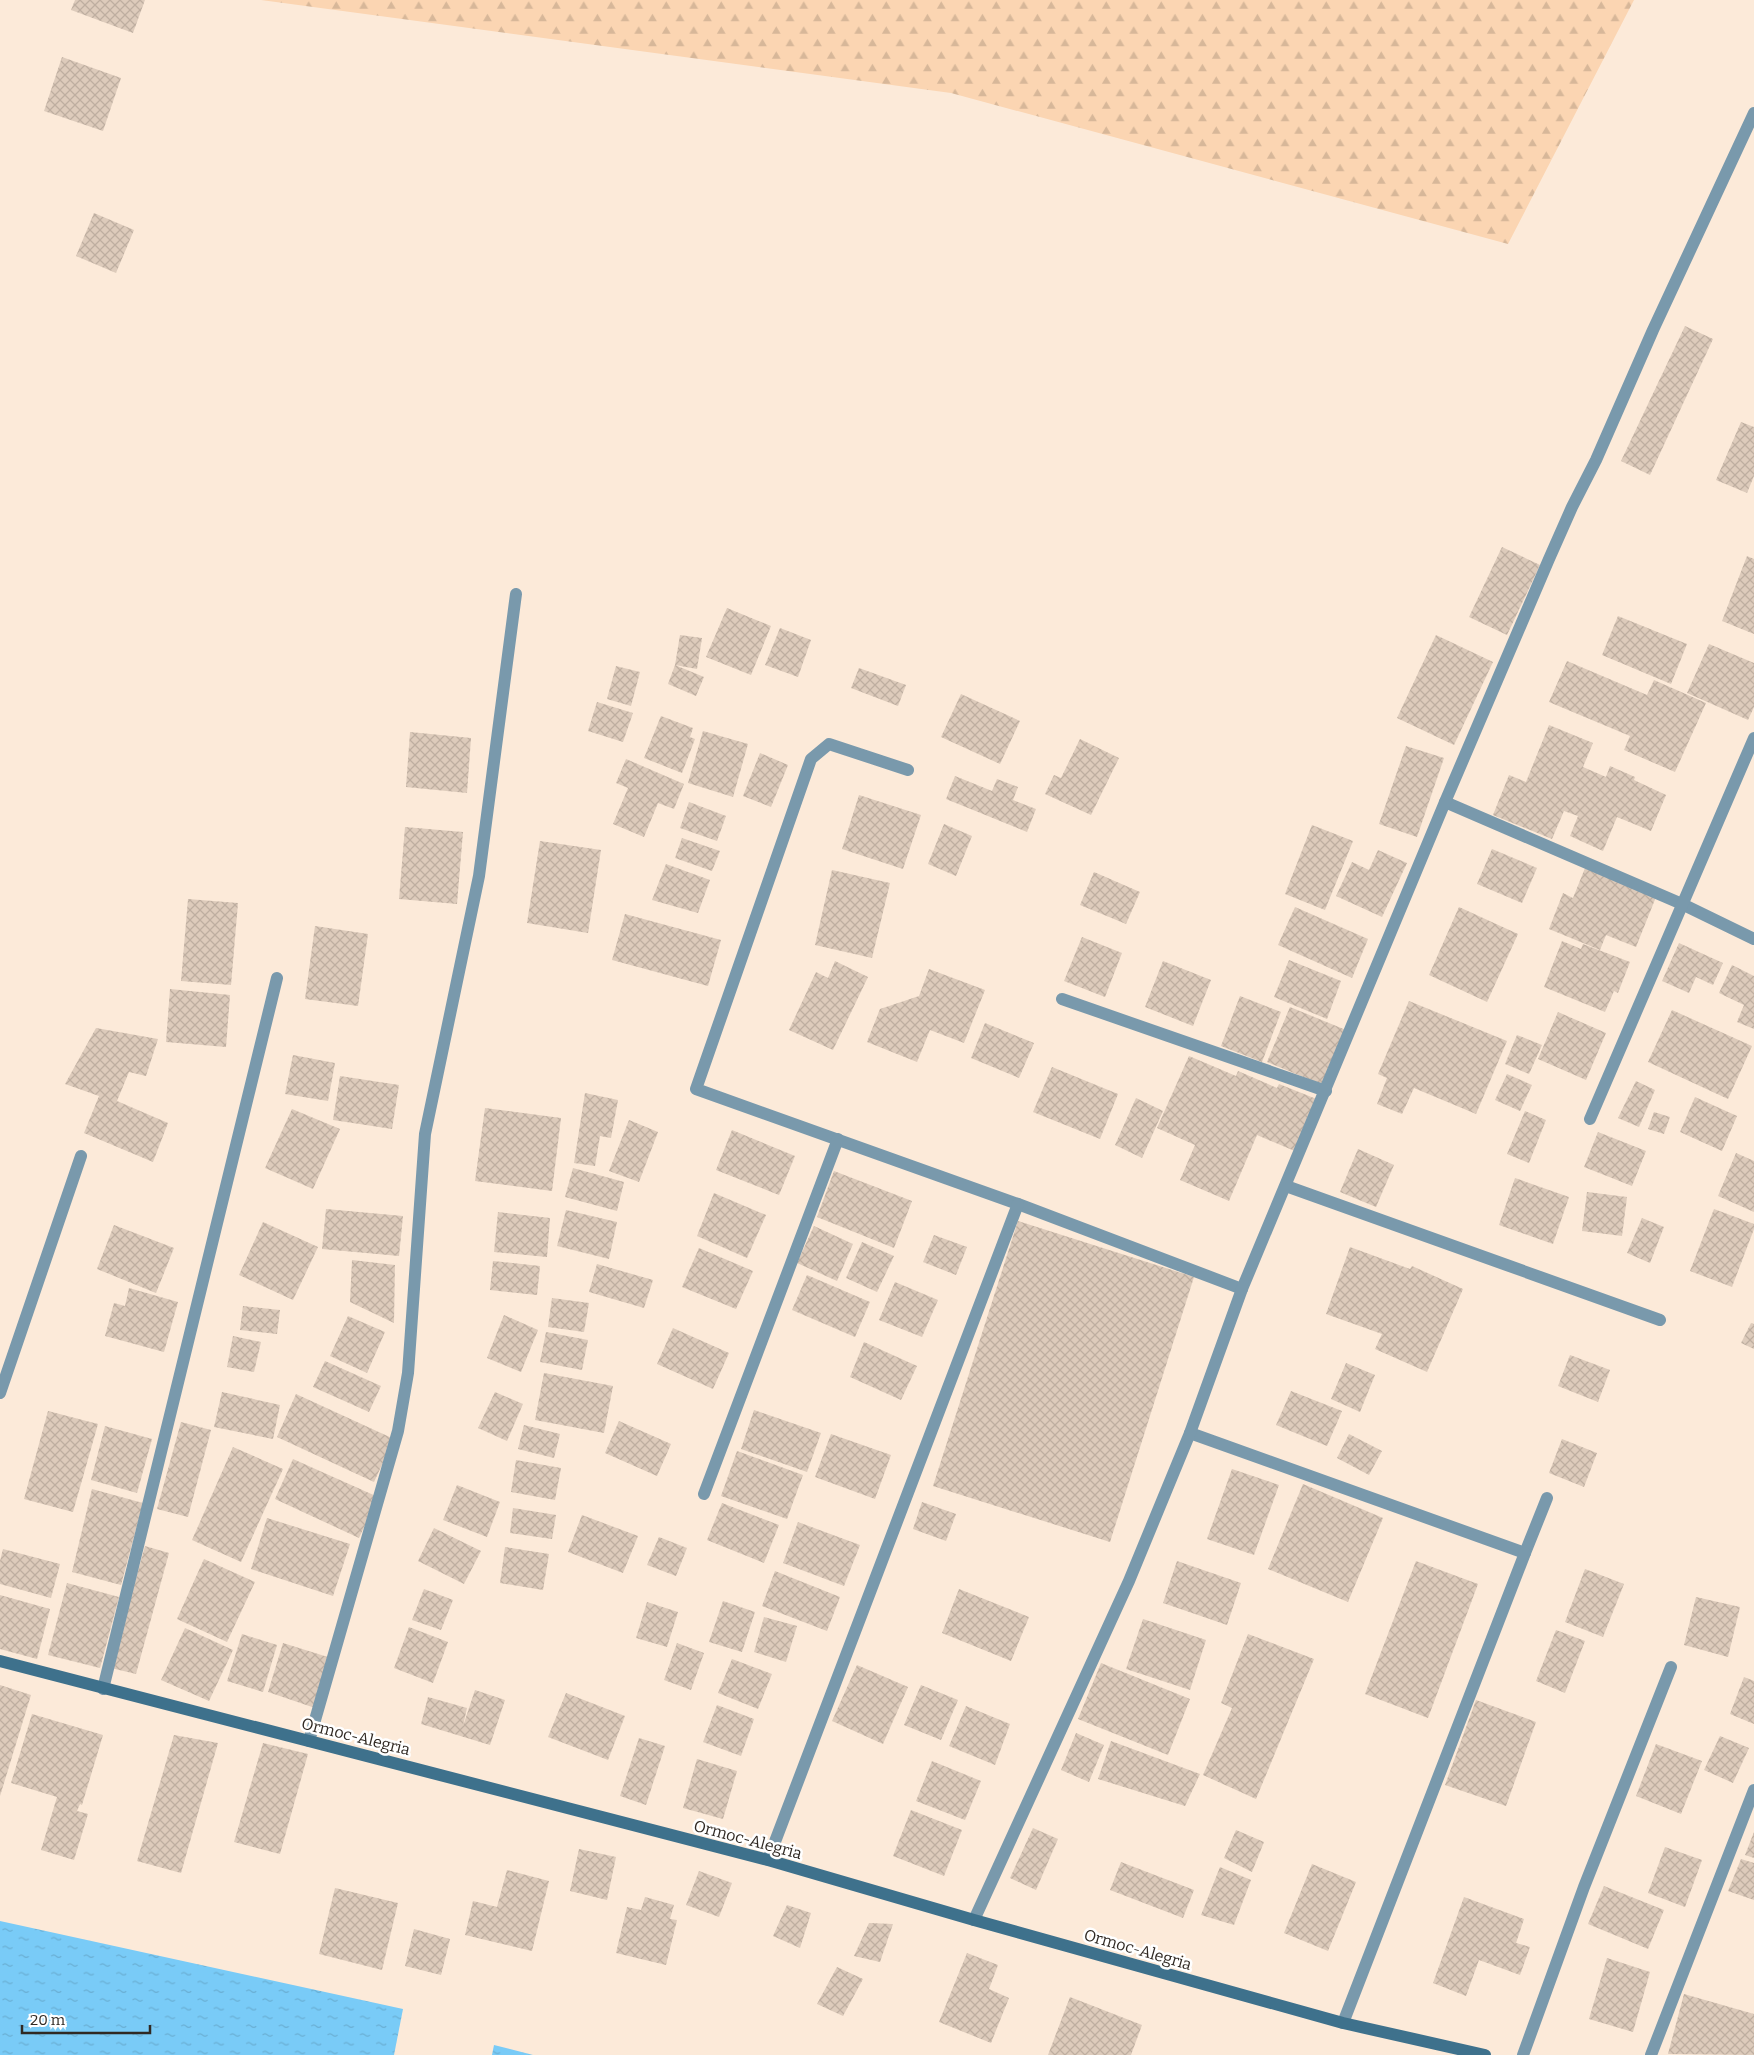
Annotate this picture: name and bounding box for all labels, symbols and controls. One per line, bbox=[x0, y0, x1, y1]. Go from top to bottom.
street label: Ormoc-Alegria bbox=[300, 1714, 412, 1759]
street label: Ormoc-Alegria bbox=[692, 1816, 804, 1863]
street label: Ormoc-Alegria bbox=[1082, 1925, 1194, 1974]
scale bar bbox=[22, 2002, 150, 2034]
text: 20 m bbox=[30, 2011, 66, 2029]

